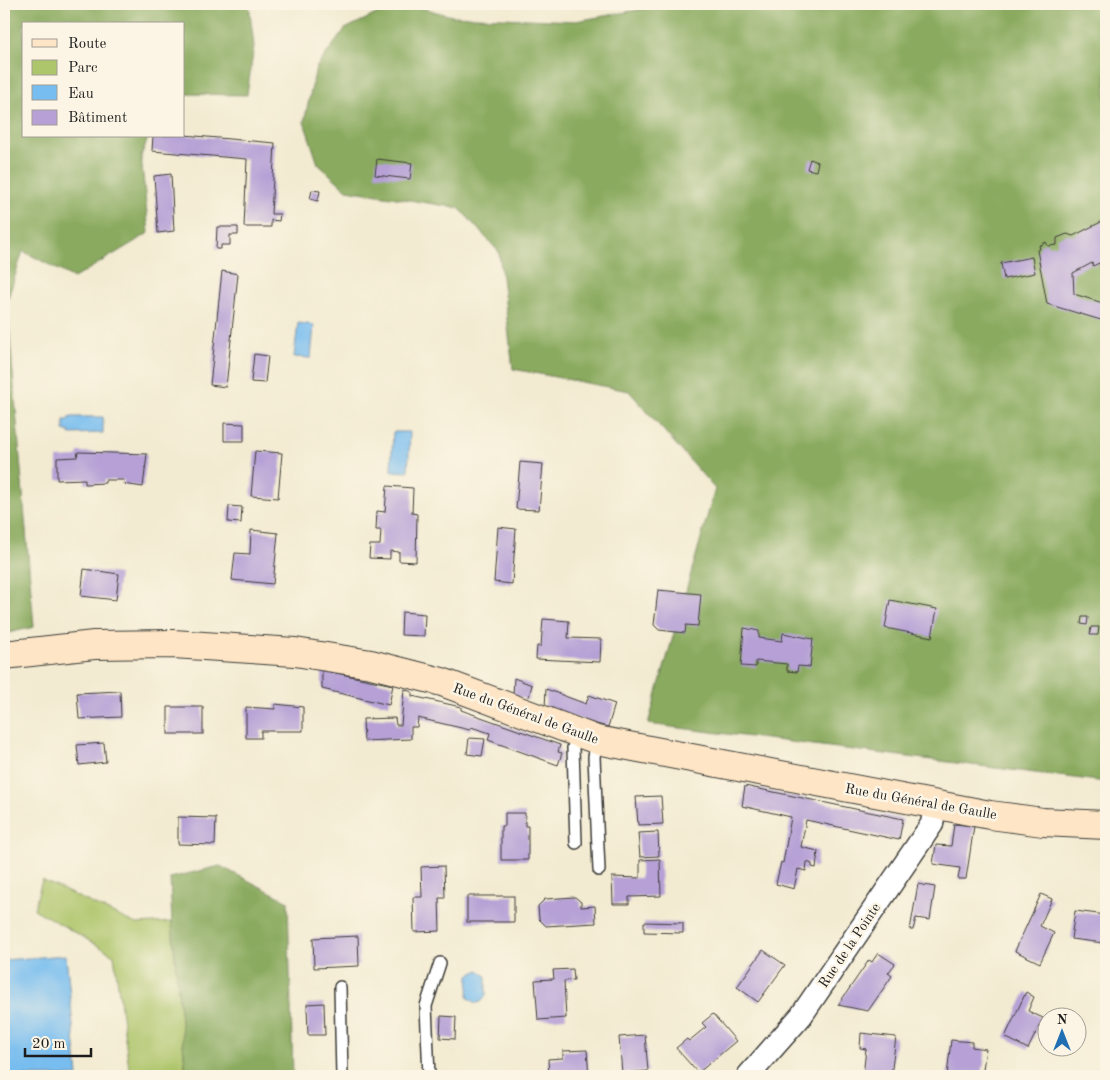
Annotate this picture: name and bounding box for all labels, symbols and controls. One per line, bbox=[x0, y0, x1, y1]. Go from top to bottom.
legend bbox=[22, 22, 185, 138]
text: Route bbox=[68, 37, 106, 52]
text: Parc bbox=[68, 61, 98, 76]
text: Eau bbox=[68, 87, 94, 102]
text: Bâtiment bbox=[68, 111, 127, 126]
street label: Rue du Général de Gaulle bbox=[451, 681, 600, 747]
street label: Rue du Général de Gaulle bbox=[844, 782, 998, 822]
street label: Rue de la Pointe bbox=[816, 901, 883, 990]
north arrow bbox=[1038, 1008, 1088, 1058]
text: N bbox=[1057, 1013, 1068, 1027]
scale bar bbox=[25, 1025, 91, 1057]
text: 20 m bbox=[32, 1037, 66, 1052]

